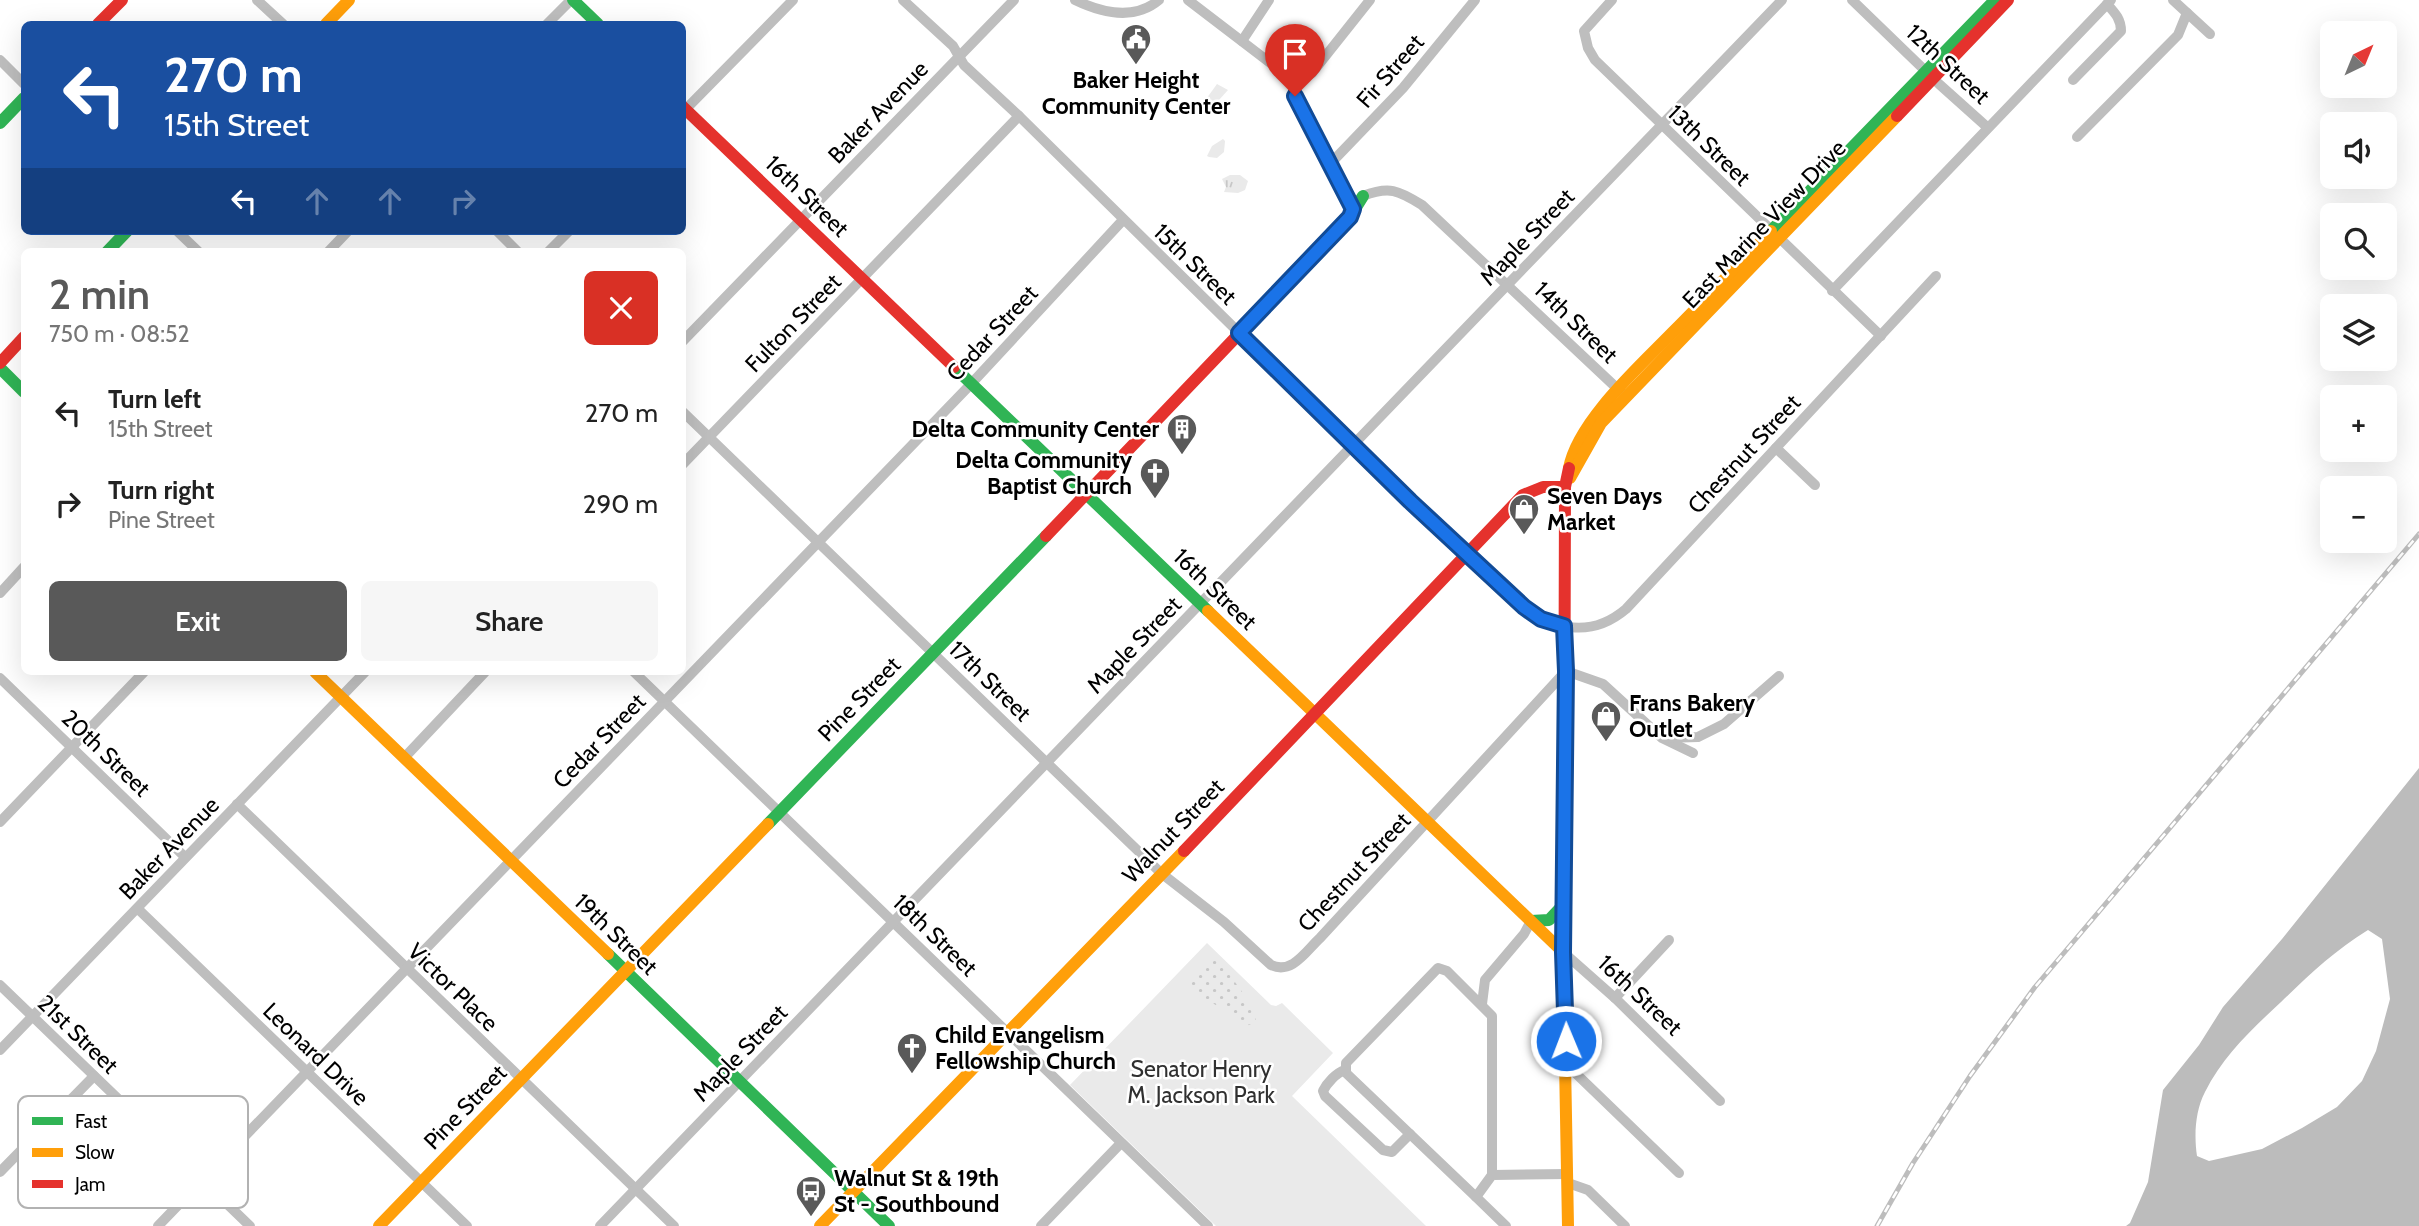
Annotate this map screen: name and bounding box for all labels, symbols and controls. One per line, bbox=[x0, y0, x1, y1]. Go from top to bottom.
street label: 12th Street bbox=[1900, 18, 1996, 110]
north arrow bbox=[2320, 21, 2398, 98]
map controls bbox=[2320, 21, 2397, 553]
public building icon: Baker Height Community Center bbox=[1119, 22, 1153, 66]
pin bbox=[1265, 24, 1325, 96]
street label: Fir Street bbox=[1350, 28, 1430, 114]
icon: arrive bbox=[1276, 35, 1314, 73]
text: 270 m bbox=[164, 45, 303, 104]
icon: left bbox=[49, 49, 140, 140]
street label: Baker Avenue bbox=[822, 55, 934, 169]
place label: Baker Height Community Center bbox=[1042, 66, 1231, 120]
street label: 13th Street bbox=[1662, 99, 1756, 192]
text: 15th Street bbox=[164, 105, 309, 144]
button: sound bbox=[2320, 112, 2397, 189]
street label: East Marine View Drive bbox=[1677, 134, 1852, 314]
street label: 16th Street bbox=[759, 149, 855, 243]
icon: left bbox=[225, 182, 263, 220]
icon: ahead bbox=[298, 182, 336, 220]
icon: ahead bbox=[371, 182, 409, 220]
icon: right bbox=[444, 182, 482, 220]
street label: Maple Street bbox=[1474, 183, 1580, 291]
button: search bbox=[2320, 203, 2397, 280]
street label: 15th Street bbox=[1148, 218, 1242, 311]
text: 2 min bbox=[49, 268, 150, 320]
street label: Fulton Street bbox=[739, 268, 847, 378]
button: close bbox=[584, 271, 658, 345]
street label: 14th Street bbox=[1528, 275, 1624, 369]
street label: Cedar Street bbox=[941, 279, 1044, 387]
button: layers bbox=[2320, 294, 2397, 371]
text: 750 m · 08:52 bbox=[49, 320, 190, 348]
text: Turn left bbox=[108, 383, 201, 415]
button: + bbox=[2320, 385, 2397, 462]
street label: Chestnut Street bbox=[1682, 388, 1806, 519]
icon: left bbox=[49, 394, 87, 432]
text: 270 m bbox=[585, 397, 658, 429]
building icon: Delta Community Center bbox=[1165, 412, 1199, 456]
text: 15th Street bbox=[108, 415, 212, 443]
place label: Delta Community Center bbox=[912, 415, 1159, 443]
place label: Delta Community Baptist Church bbox=[955, 446, 1133, 500]
church icon: Delta Community Baptist Church bbox=[1138, 456, 1172, 500]
text: Turn right bbox=[108, 474, 214, 506]
button: − bbox=[2320, 476, 2397, 553]
place label: Seven Days Market bbox=[1547, 482, 1663, 536]
icon: right bbox=[49, 485, 87, 523]
text: 290 m bbox=[583, 488, 658, 520]
shop icon: Seven Days Market bbox=[1507, 492, 1541, 536]
text: Pine Street bbox=[108, 506, 215, 534]
street label: 16th Street bbox=[1167, 542, 1263, 636]
button: Exit bbox=[49, 581, 347, 661]
button: Share bbox=[361, 581, 658, 661]
street label: Maple Street bbox=[1081, 591, 1187, 699]
street label: 17th Street bbox=[943, 635, 1037, 727]
street label: Pine Street bbox=[812, 651, 906, 747]
street label: Cedar Street bbox=[547, 688, 651, 794]
place label: Frans Bakery Outlet bbox=[1629, 689, 1756, 743]
shop icon: Frans Bakery Outlet bbox=[1589, 699, 1623, 743]
street label: 20th Street bbox=[56, 704, 156, 802]
street label: Walnut Street bbox=[1116, 773, 1230, 889]
street label: Baker Avenue bbox=[113, 791, 225, 905]
street label: Chestnut Street bbox=[1292, 806, 1416, 937]
street label: 19th Street bbox=[568, 887, 664, 981]
street label: 18th Street bbox=[887, 888, 983, 982]
street label: Victor Place bbox=[402, 937, 504, 1037]
street label: 16th Street bbox=[1592, 949, 1688, 1041]
street label: 21st Street bbox=[32, 989, 124, 1079]
street label: Leonard Drive bbox=[257, 997, 375, 1111]
street label: Maple Street bbox=[687, 999, 793, 1107]
position arrow bbox=[1529, 1004, 1603, 1078]
place label: Child Evangelism Fellowship Church bbox=[935, 1021, 1116, 1075]
church icon: Child Evangelism Fellowship Church bbox=[895, 1031, 929, 1075]
park label: Senator Henry M. Jackson Park bbox=[1127, 1055, 1276, 1109]
street label: Pine Street bbox=[418, 1059, 512, 1155]
legend bbox=[18, 1096, 248, 1208]
text: Fast bbox=[75, 1110, 108, 1133]
text: Slow bbox=[75, 1141, 115, 1164]
place label: Walnut St & 19th St - Southbound bbox=[834, 1164, 999, 1218]
text: Jam bbox=[74, 1173, 105, 1196]
bus stop icon: Walnut St & 19th St - Southbound bbox=[794, 1174, 828, 1218]

